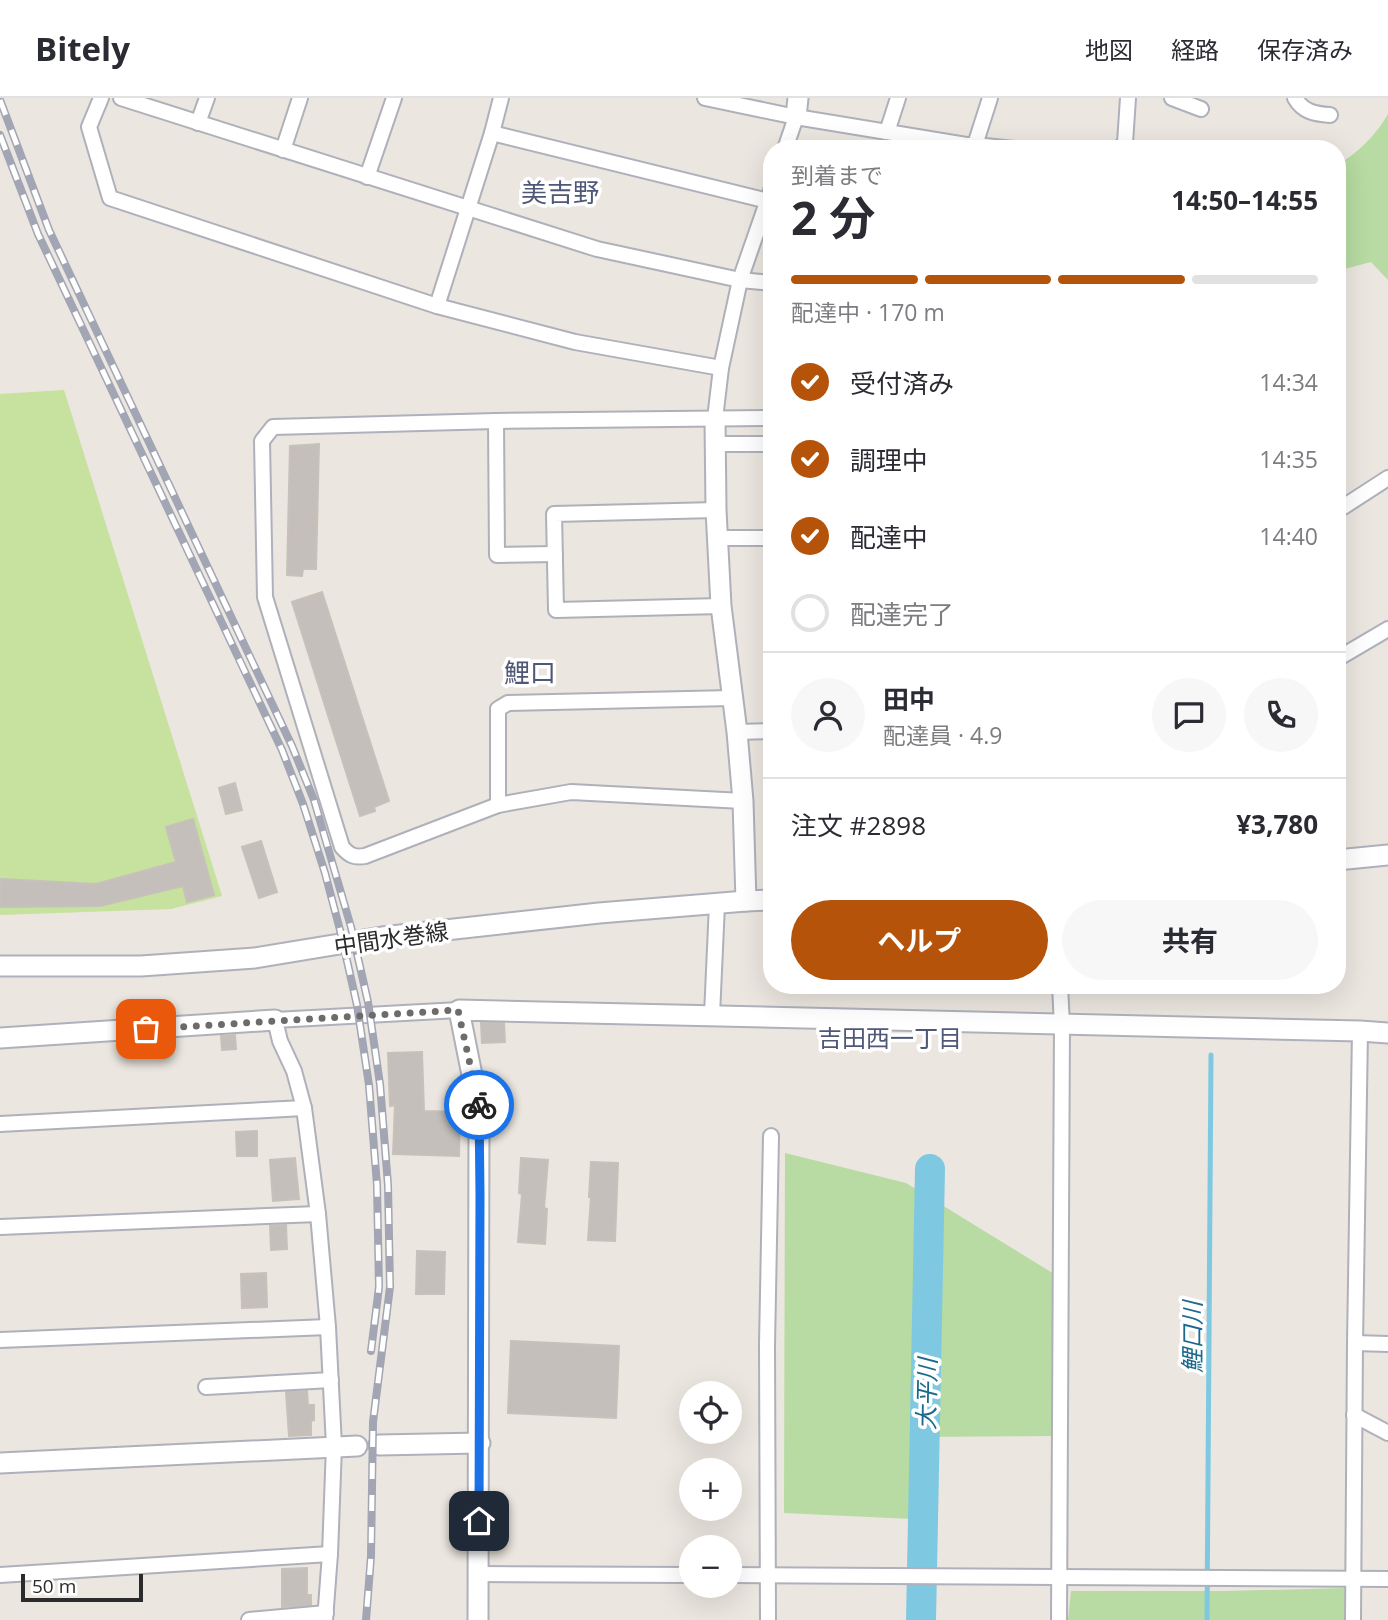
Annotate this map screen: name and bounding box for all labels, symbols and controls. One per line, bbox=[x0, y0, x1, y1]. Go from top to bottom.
text: Bitely bbox=[35, 26, 130, 71]
text: 地図 bbox=[1085, 33, 1133, 66]
text: 経路 bbox=[1171, 33, 1219, 66]
text: 保存済み bbox=[1257, 33, 1353, 66]
text: 到着まで bbox=[791, 159, 883, 191]
district label: 美吉野 bbox=[521, 174, 599, 210]
text: 14:50–14:55 bbox=[1171, 182, 1318, 218]
text: 2 分 bbox=[791, 186, 875, 248]
text: 配達中 · 170 m bbox=[791, 296, 945, 328]
icon: check bbox=[791, 363, 829, 401]
text: 受付済み bbox=[850, 365, 954, 401]
text: 14:34 bbox=[1259, 366, 1318, 398]
icon: check bbox=[791, 440, 829, 478]
text: 調理中 bbox=[850, 442, 928, 478]
text: 14:35 bbox=[1259, 443, 1318, 475]
icon: check bbox=[791, 517, 829, 555]
text: 配達中 bbox=[850, 519, 928, 555]
text: 14:40 bbox=[1259, 520, 1318, 552]
text: 配達完了 bbox=[850, 596, 954, 632]
district label: 鯉口 bbox=[504, 654, 556, 690]
button: person bbox=[791, 678, 865, 752]
button: chat bbox=[1152, 678, 1226, 752]
button: phone bbox=[1244, 678, 1318, 752]
text: 田中 bbox=[883, 681, 935, 717]
text: 配達員 · 4.9 bbox=[883, 719, 1002, 751]
text: ¥3,780 bbox=[1236, 806, 1318, 842]
text: 注文 #2898 bbox=[791, 807, 926, 843]
button: ヘルプ bbox=[791, 900, 1048, 980]
button: 共有 bbox=[1062, 900, 1318, 980]
street label: 中間水巻線 bbox=[332, 914, 450, 962]
pin bbox=[116, 999, 176, 1059]
icon: bag bbox=[127, 1010, 165, 1048]
district label: 吉田西一丁目 bbox=[818, 1021, 962, 1054]
courier bbox=[444, 1070, 514, 1140]
icon: bike bbox=[460, 1086, 498, 1124]
water label: 鯉口川 bbox=[1175, 1298, 1208, 1373]
water label: 大平川 bbox=[909, 1355, 943, 1430]
map controls bbox=[679, 1381, 742, 1598]
button: locate bbox=[679, 1381, 742, 1444]
button: + bbox=[679, 1458, 742, 1521]
pin bbox=[449, 1491, 509, 1551]
icon: home bbox=[460, 1502, 498, 1540]
button: − bbox=[679, 1535, 742, 1598]
scale bar bbox=[21, 1571, 144, 1603]
text: 50 m bbox=[32, 1573, 76, 1599]

